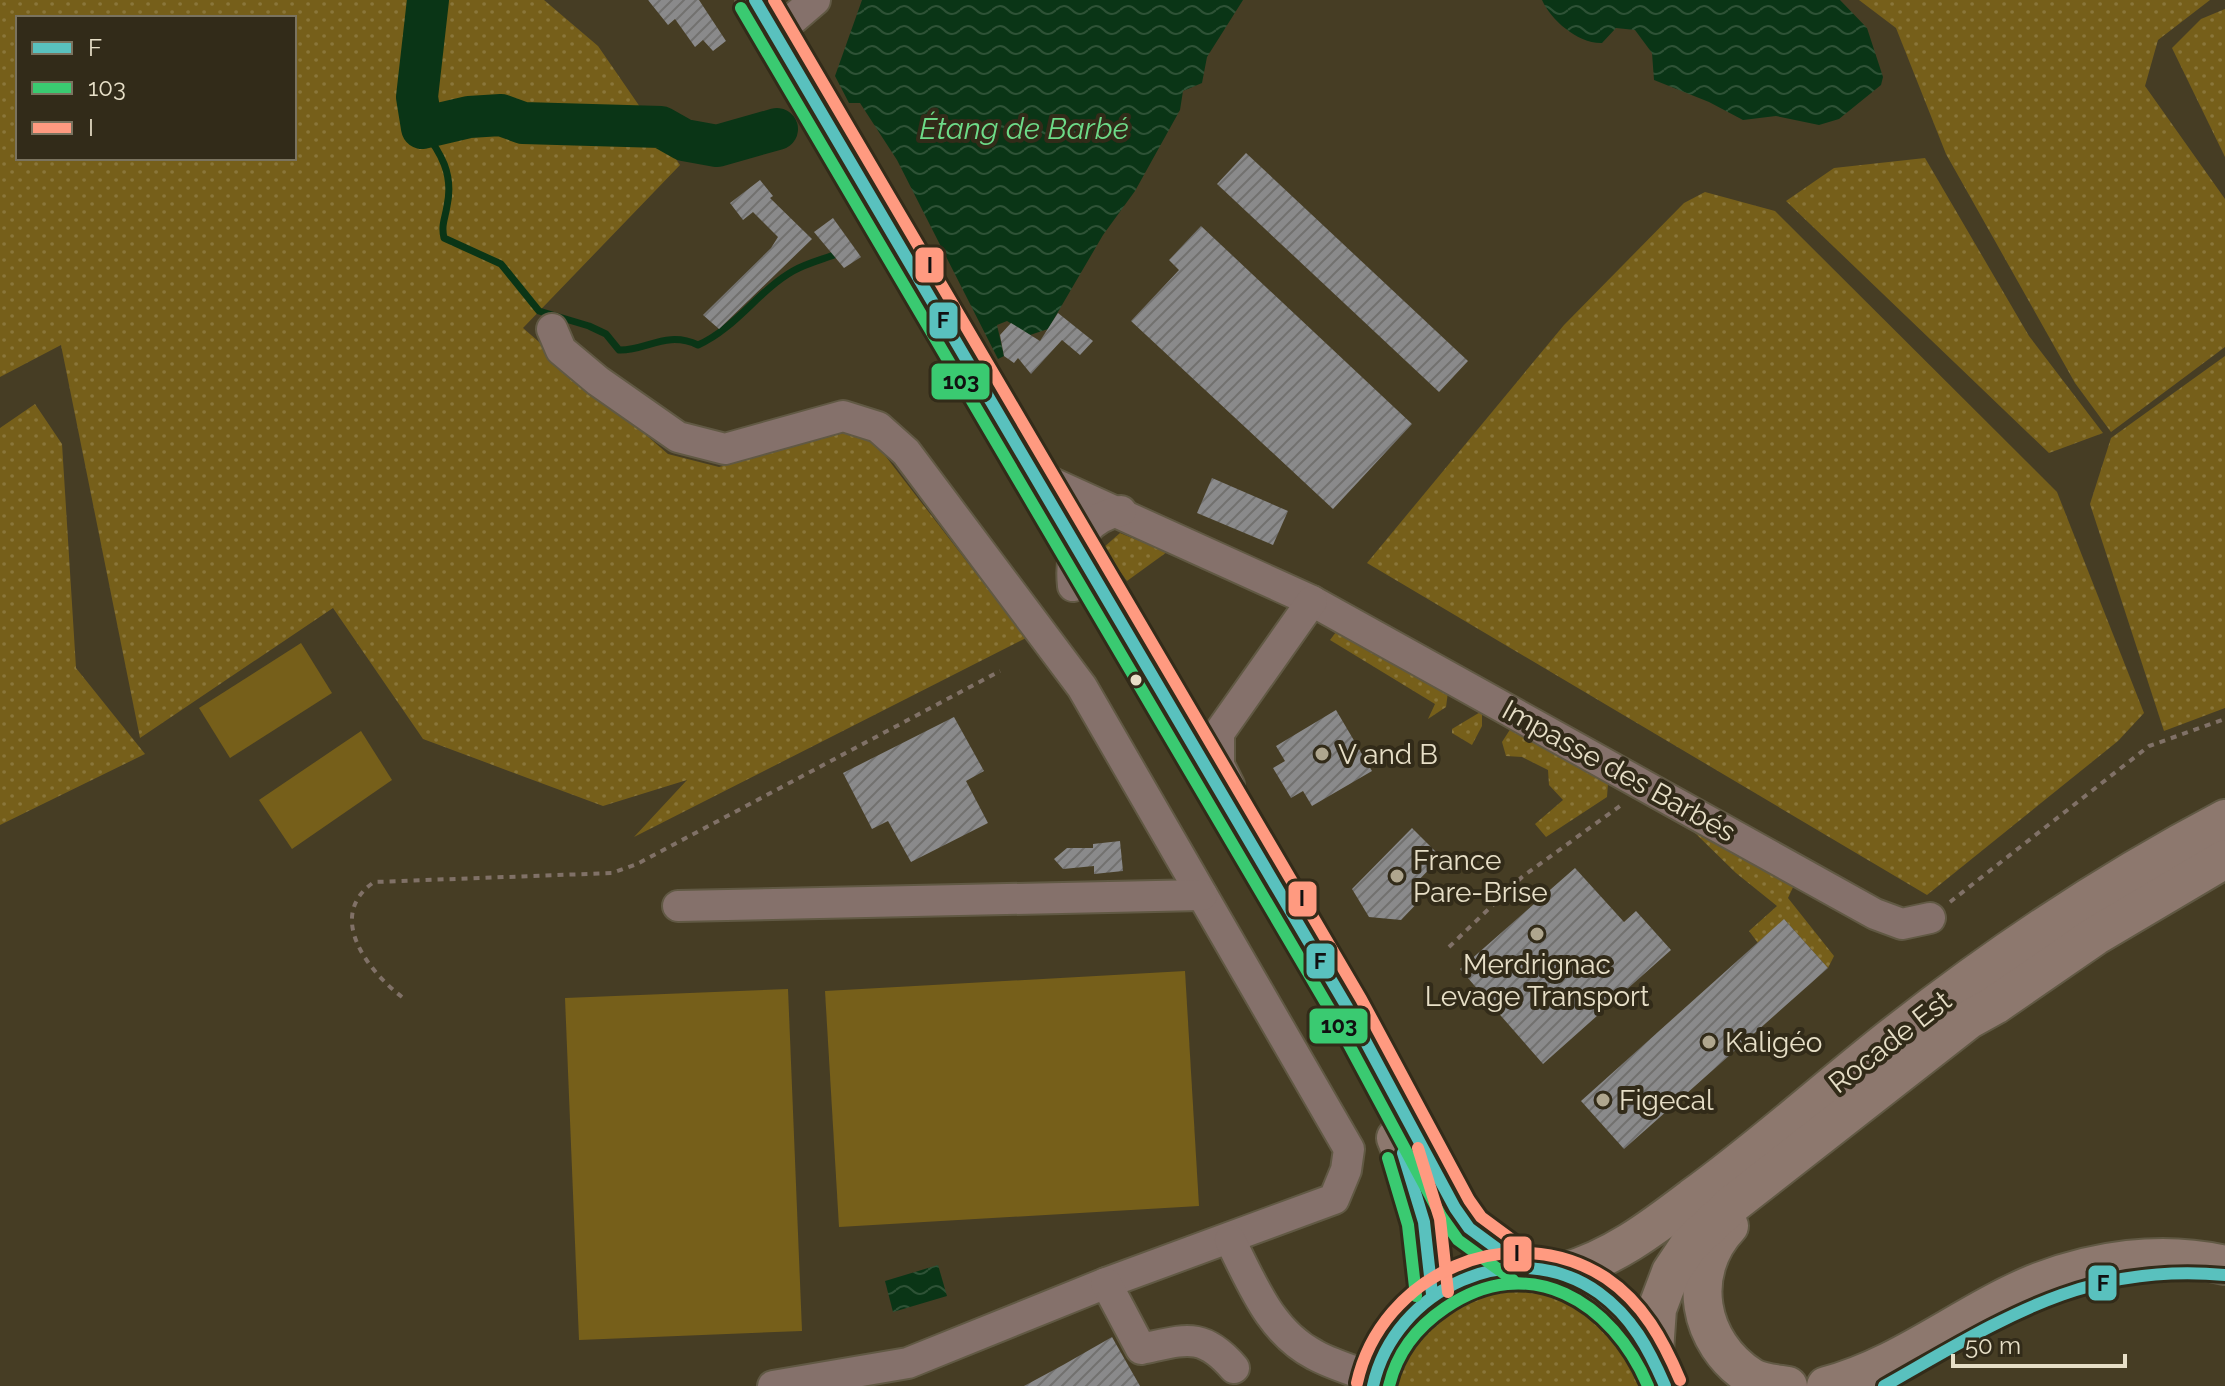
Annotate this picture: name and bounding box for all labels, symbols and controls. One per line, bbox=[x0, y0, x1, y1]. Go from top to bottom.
legend bbox=[16, 16, 296, 160]
text: F bbox=[88, 33, 102, 62]
text: 103 bbox=[88, 73, 126, 102]
water label: Étang de Barbé bbox=[919, 111, 1129, 146]
text: I bbox=[88, 113, 94, 142]
line badge: I bbox=[914, 246, 945, 284]
text: I bbox=[927, 252, 933, 278]
line badge: F bbox=[928, 301, 959, 340]
text: F bbox=[937, 307, 950, 333]
line badge: 103 bbox=[930, 362, 991, 401]
text: 103 bbox=[943, 368, 979, 394]
unlabelled marker bbox=[1128, 672, 1144, 688]
street label: Impasse des Barbés bbox=[1497, 693, 1741, 849]
place label: V and B bbox=[1338, 738, 1438, 771]
marker: V and B bbox=[1313, 745, 1331, 763]
place label: France Pare-Brise bbox=[1413, 844, 1548, 909]
marker: France Pare-Brise bbox=[1388, 867, 1406, 885]
line badge: I bbox=[1287, 880, 1318, 918]
text: I bbox=[1299, 885, 1305, 911]
marker: Merdrignac Levage Transport bbox=[1528, 925, 1546, 943]
line badge: F bbox=[1305, 942, 1336, 980]
text: F bbox=[1314, 948, 1327, 974]
place label: Merdrignac Levage Transport bbox=[1425, 948, 1650, 1013]
street label: Rocade Est bbox=[1822, 984, 1958, 1100]
line badge: 103 bbox=[1308, 1007, 1369, 1045]
text: 103 bbox=[1321, 1012, 1357, 1038]
place label: Kaligéo bbox=[1725, 1026, 1822, 1059]
marker: Kaligéo bbox=[1700, 1033, 1718, 1051]
place label: Figecal bbox=[1619, 1084, 1714, 1117]
marker: Figecal bbox=[1594, 1091, 1612, 1109]
line badge: I bbox=[1502, 1235, 1533, 1273]
text: I bbox=[1514, 1240, 1520, 1266]
line badge: F bbox=[2087, 1264, 2118, 1302]
text: F bbox=[2097, 1270, 2110, 1296]
scale bar bbox=[1953, 1318, 2125, 1368]
text: 50 m bbox=[1965, 1331, 2021, 1360]

